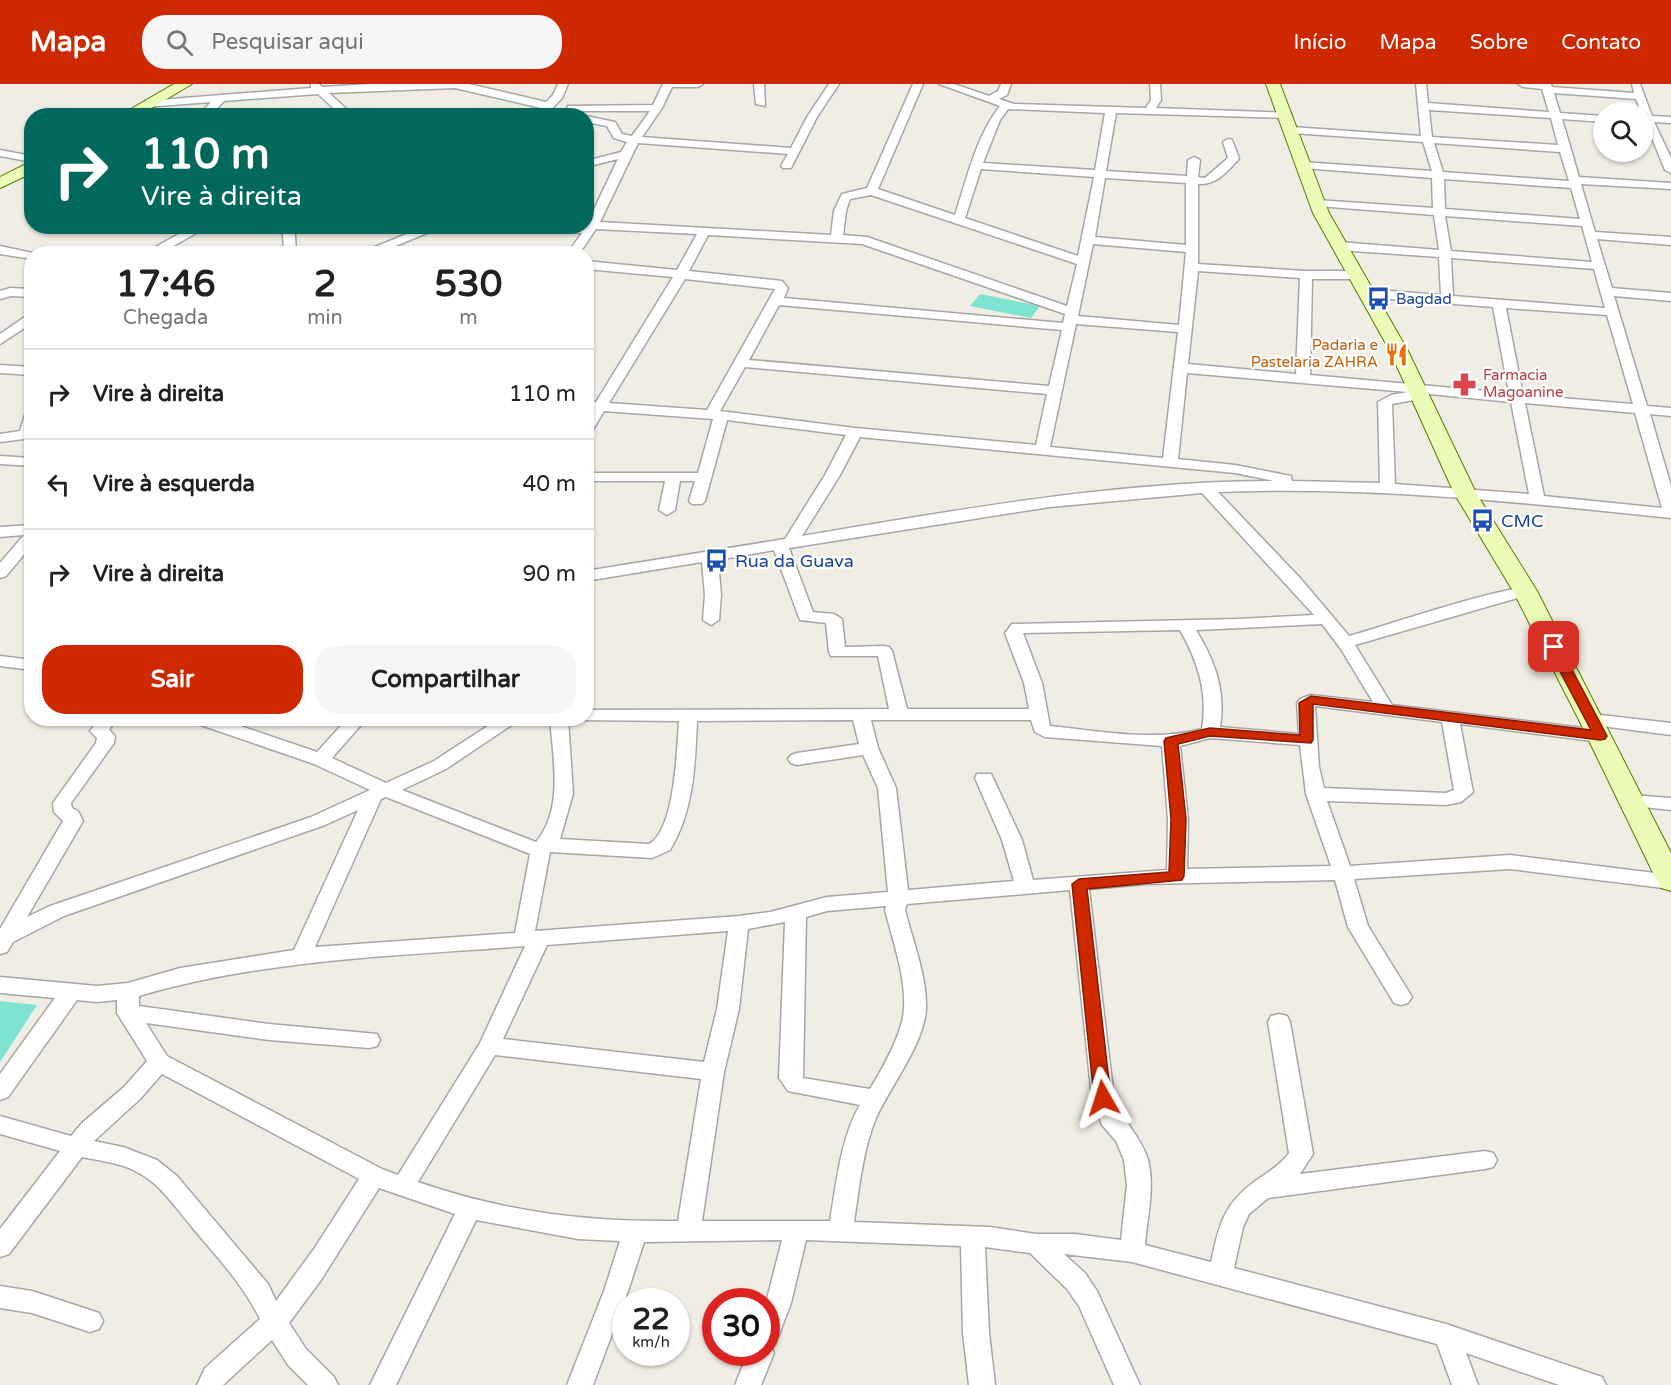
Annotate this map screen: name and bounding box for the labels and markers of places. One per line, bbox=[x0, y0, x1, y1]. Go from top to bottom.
bus stop icon: Bagdad bbox=[1365, 286, 1391, 312]
place label: Bagdad bbox=[1396, 290, 1452, 308]
place label: Padaria e Pastelaria ZAHRA bbox=[1251, 336, 1378, 371]
restaurant icon: Padaria e Pastelaria ZAHRA bbox=[1383, 341, 1409, 367]
place label: Farmacia Magoanine bbox=[1483, 366, 1563, 401]
pharmacy icon: Farmacia Magoanine bbox=[1452, 371, 1478, 397]
bus stop icon: CMC bbox=[1470, 508, 1496, 534]
place label: CMC bbox=[1501, 510, 1543, 532]
bus stop icon: Rua da Guava bbox=[704, 548, 730, 574]
place label: Rua da Guava bbox=[735, 550, 854, 572]
pin bbox=[1528, 621, 1579, 672]

